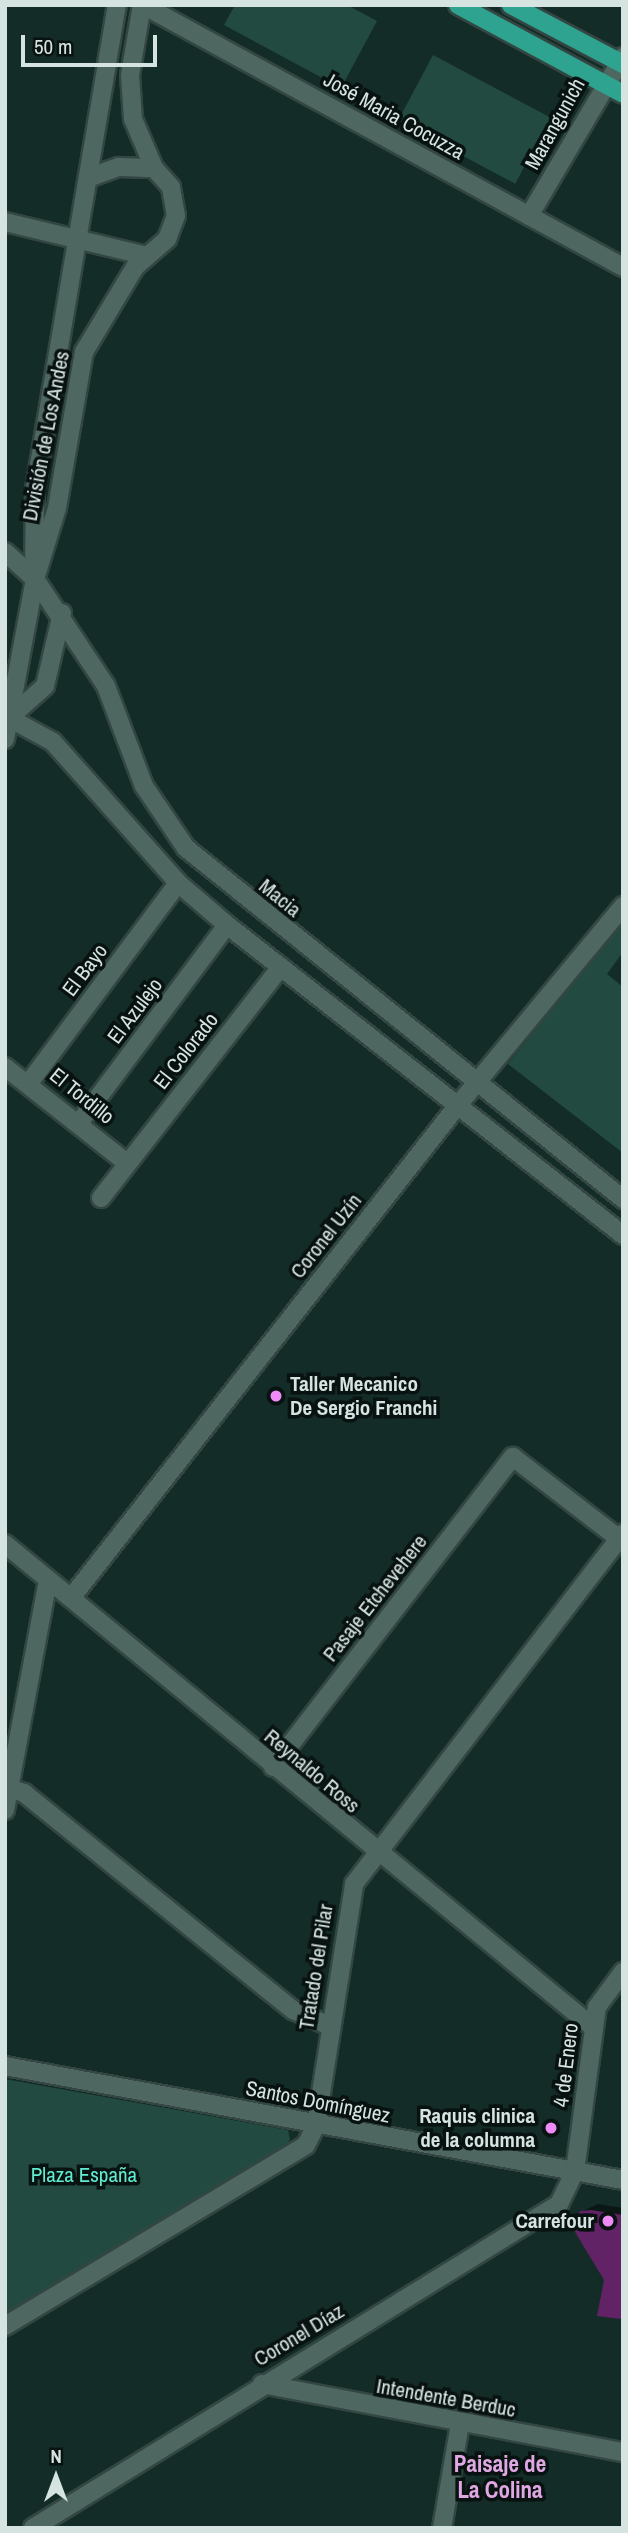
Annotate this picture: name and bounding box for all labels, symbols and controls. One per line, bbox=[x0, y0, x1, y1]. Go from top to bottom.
scale bar bbox=[24, 21, 161, 65]
text: 50 m bbox=[34, 32, 72, 61]
street label: José Maria Cocuzza bbox=[319, 67, 469, 165]
street label: Marangunich bbox=[520, 74, 590, 174]
street label: División de Los Andes bbox=[17, 349, 75, 523]
street label: Macia bbox=[254, 873, 306, 923]
street label: El Bayo bbox=[57, 939, 113, 1001]
street label: El Azulejo bbox=[102, 973, 168, 1049]
street label: El Colorado bbox=[148, 1008, 224, 1094]
street label: El Tordillo bbox=[45, 1062, 119, 1130]
street label: Coronel Uzín bbox=[285, 1189, 367, 1283]
place label: Taller Mecanico De Sergio Franchi bbox=[290, 1371, 437, 1421]
marker: Taller Mecanico De Sergio Franchi bbox=[268, 1388, 284, 1404]
street label: Pasaje Etchevehere bbox=[318, 1530, 432, 1666]
street label: Reynaldo Ross bbox=[259, 1724, 365, 1818]
street label: Tratado del Pilar bbox=[294, 1902, 338, 2032]
street label: 4 de Enero bbox=[548, 2022, 584, 2108]
street label: Santos Domínguez bbox=[244, 2076, 392, 2128]
place label: Raquis clinica de la columna bbox=[419, 2103, 535, 2153]
marker: Raquis clinica de la columna bbox=[541, 2118, 561, 2138]
park label: Plaza España bbox=[31, 2162, 137, 2188]
place label: Carrefour bbox=[516, 2208, 594, 2234]
marker: Carrefour bbox=[600, 2213, 616, 2229]
street label: Coronel Díaz bbox=[249, 2298, 349, 2372]
street label: Intendente Berduc bbox=[375, 2373, 517, 2423]
north arrow bbox=[21, 2442, 91, 2512]
text: N bbox=[50, 2443, 62, 2469]
district label: Paisaje de La Colina bbox=[454, 2450, 546, 2504]

